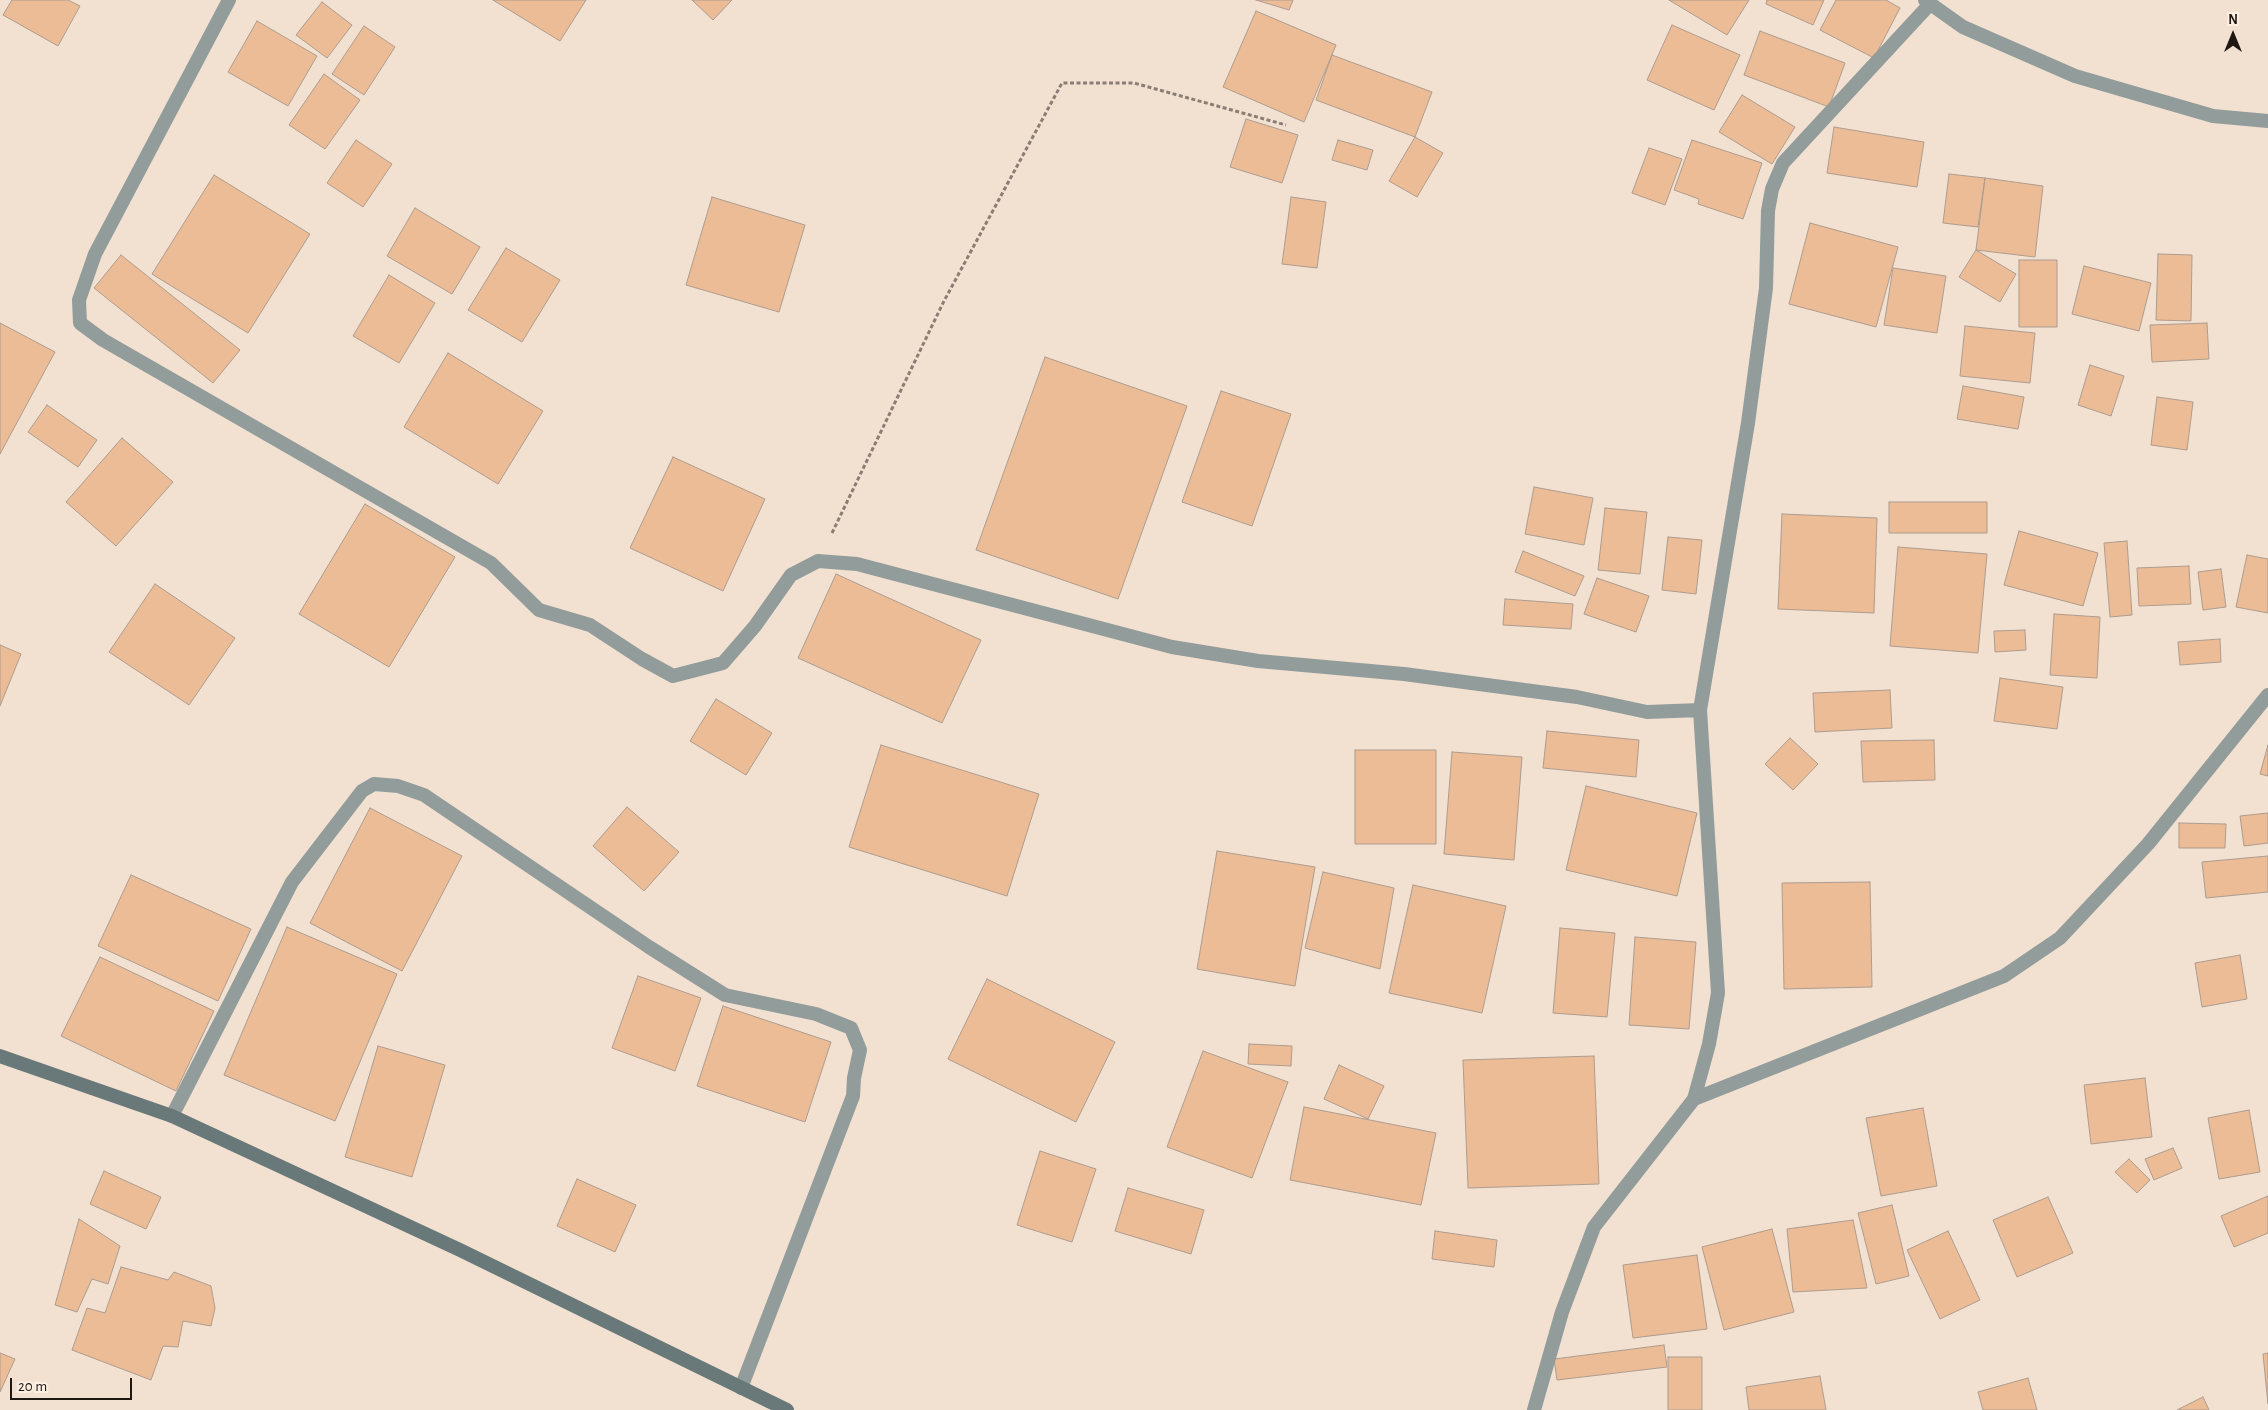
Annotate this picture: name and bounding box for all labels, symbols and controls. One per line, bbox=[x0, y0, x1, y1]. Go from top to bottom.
north arrow bbox=[2208, 10, 2258, 60]
text: N bbox=[2228, 13, 2238, 27]
scale bar bbox=[12, 1368, 135, 1400]
text: 20 m bbox=[18, 1379, 47, 1394]

